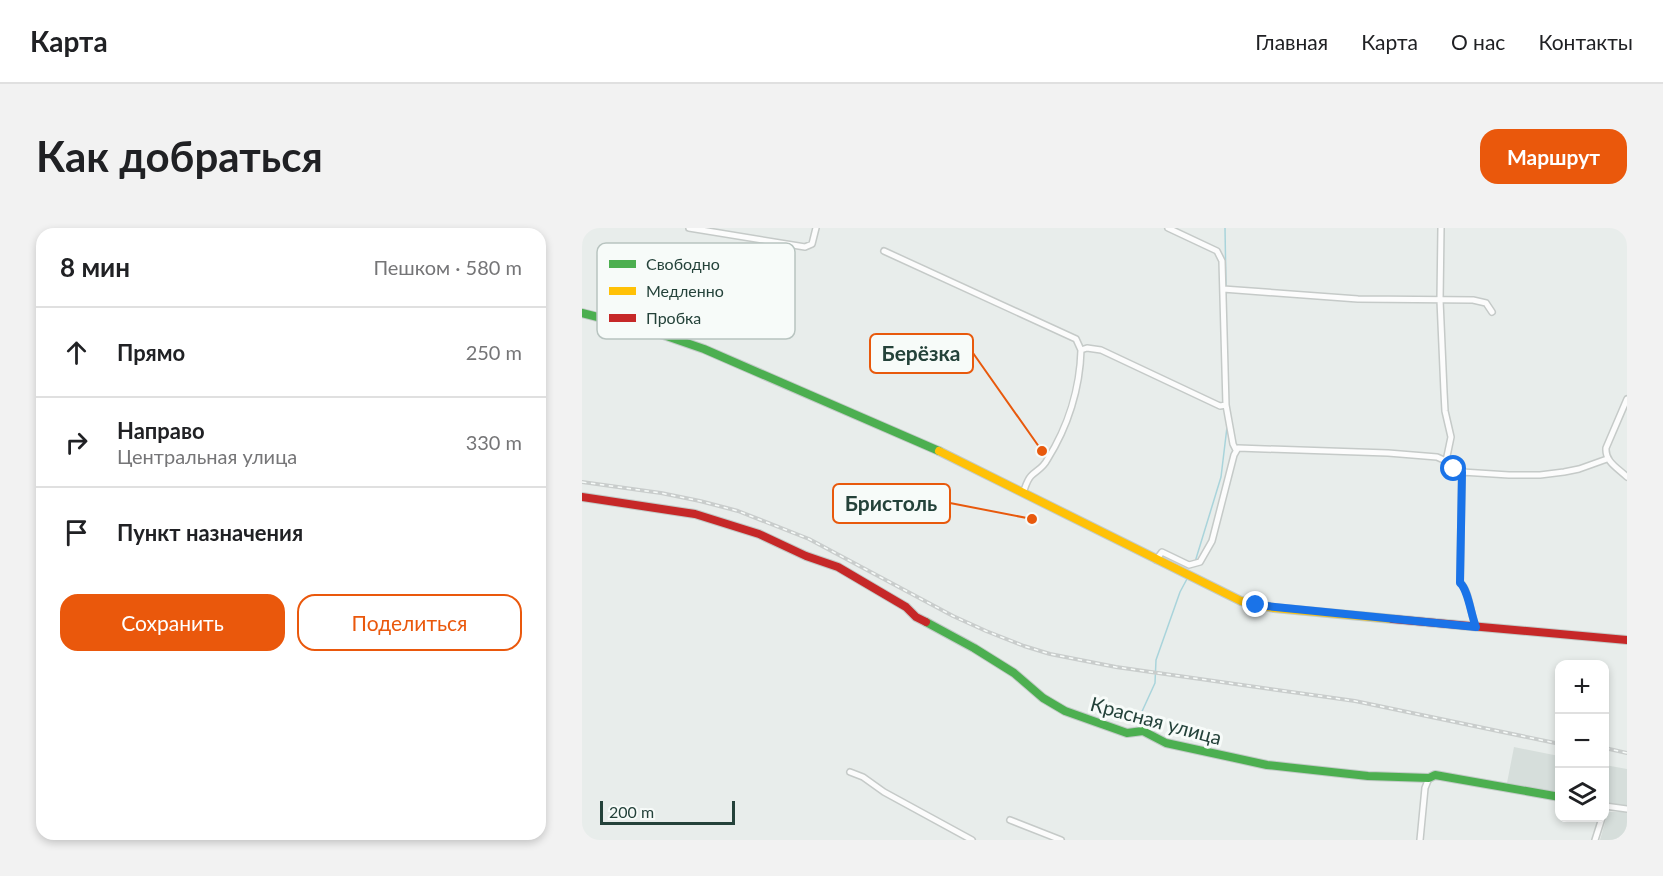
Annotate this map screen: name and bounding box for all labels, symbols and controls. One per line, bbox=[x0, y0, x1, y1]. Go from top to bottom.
text: Карта bbox=[30, 24, 108, 58]
text: Главная bbox=[1255, 29, 1328, 54]
text: Карта bbox=[1361, 29, 1418, 54]
text: О нас bbox=[1451, 29, 1505, 54]
text: Контакты bbox=[1538, 29, 1633, 54]
button: Маршрут bbox=[1480, 129, 1627, 184]
text: Как добраться bbox=[36, 131, 323, 181]
legend bbox=[597, 243, 795, 339]
text: 8 мин bbox=[60, 251, 130, 283]
text: Свободно bbox=[646, 254, 720, 273]
text: Пешком · 580 m bbox=[373, 255, 522, 279]
text: Медленно bbox=[646, 281, 724, 300]
text: Пробка bbox=[646, 308, 701, 327]
callout: Берёзка bbox=[870, 334, 973, 373]
icon: ahead bbox=[60, 336, 93, 369]
text: Прямо bbox=[117, 339, 185, 366]
text: 250 m bbox=[466, 340, 522, 364]
text: Берёзка bbox=[881, 340, 961, 365]
text: Направо bbox=[117, 417, 205, 444]
icon: right bbox=[60, 426, 93, 459]
text: 330 m bbox=[466, 430, 522, 454]
text: Центральная улица bbox=[117, 444, 297, 468]
route start bbox=[1440, 455, 1466, 481]
callout: Бристоль bbox=[833, 484, 950, 523]
text: Бристоль bbox=[845, 490, 937, 515]
icon: arrive bbox=[60, 516, 93, 549]
text: Пункт назначения bbox=[117, 519, 303, 546]
route end bbox=[1242, 591, 1268, 617]
button: Сохранить bbox=[60, 594, 285, 651]
button: Поделиться bbox=[297, 594, 522, 651]
map controls bbox=[1555, 660, 1609, 822]
button: + bbox=[1555, 660, 1609, 714]
street label: Красная улица bbox=[1088, 691, 1224, 749]
button: − bbox=[1555, 714, 1609, 768]
button: layers bbox=[1555, 768, 1609, 822]
scale bar bbox=[600, 798, 735, 826]
text: 200 m bbox=[609, 802, 654, 821]

